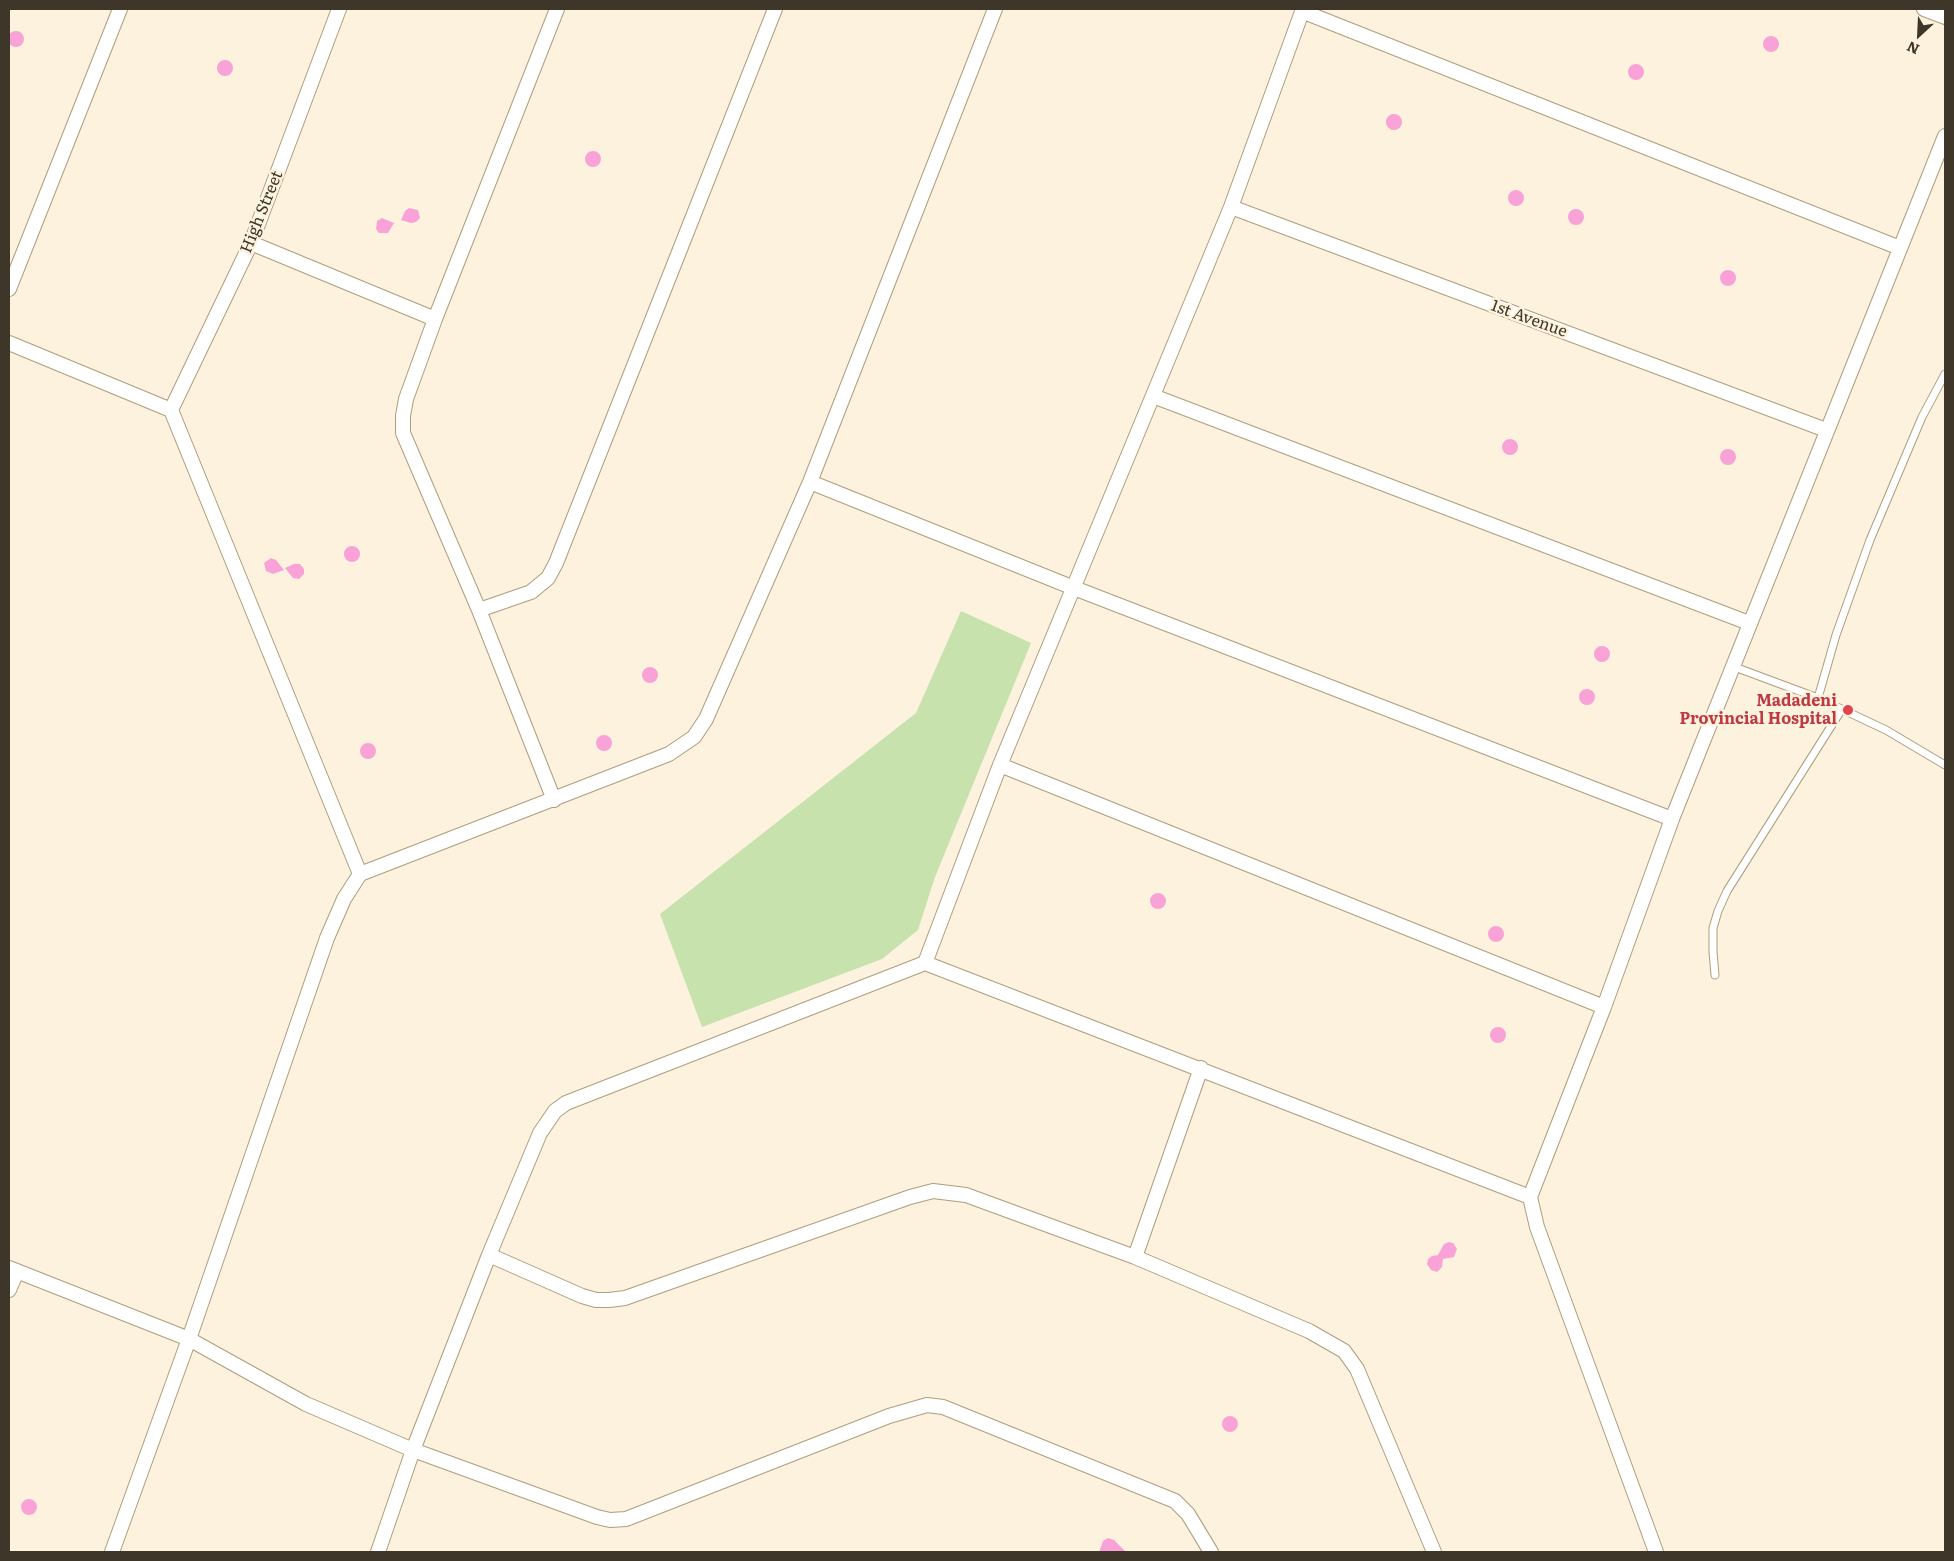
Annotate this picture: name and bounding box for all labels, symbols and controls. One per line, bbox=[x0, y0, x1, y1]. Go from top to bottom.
north arrow bbox=[1894, 10, 1944, 60]
text: N bbox=[1903, 37, 1922, 60]
street label: High Street bbox=[237, 168, 287, 256]
street label: 1st Avenue bbox=[1488, 296, 1570, 342]
place label: Madadeni Provincial Hospital bbox=[1680, 691, 1837, 729]
marker: Madadeni Provincial Hospital bbox=[1841, 703, 1855, 717]

